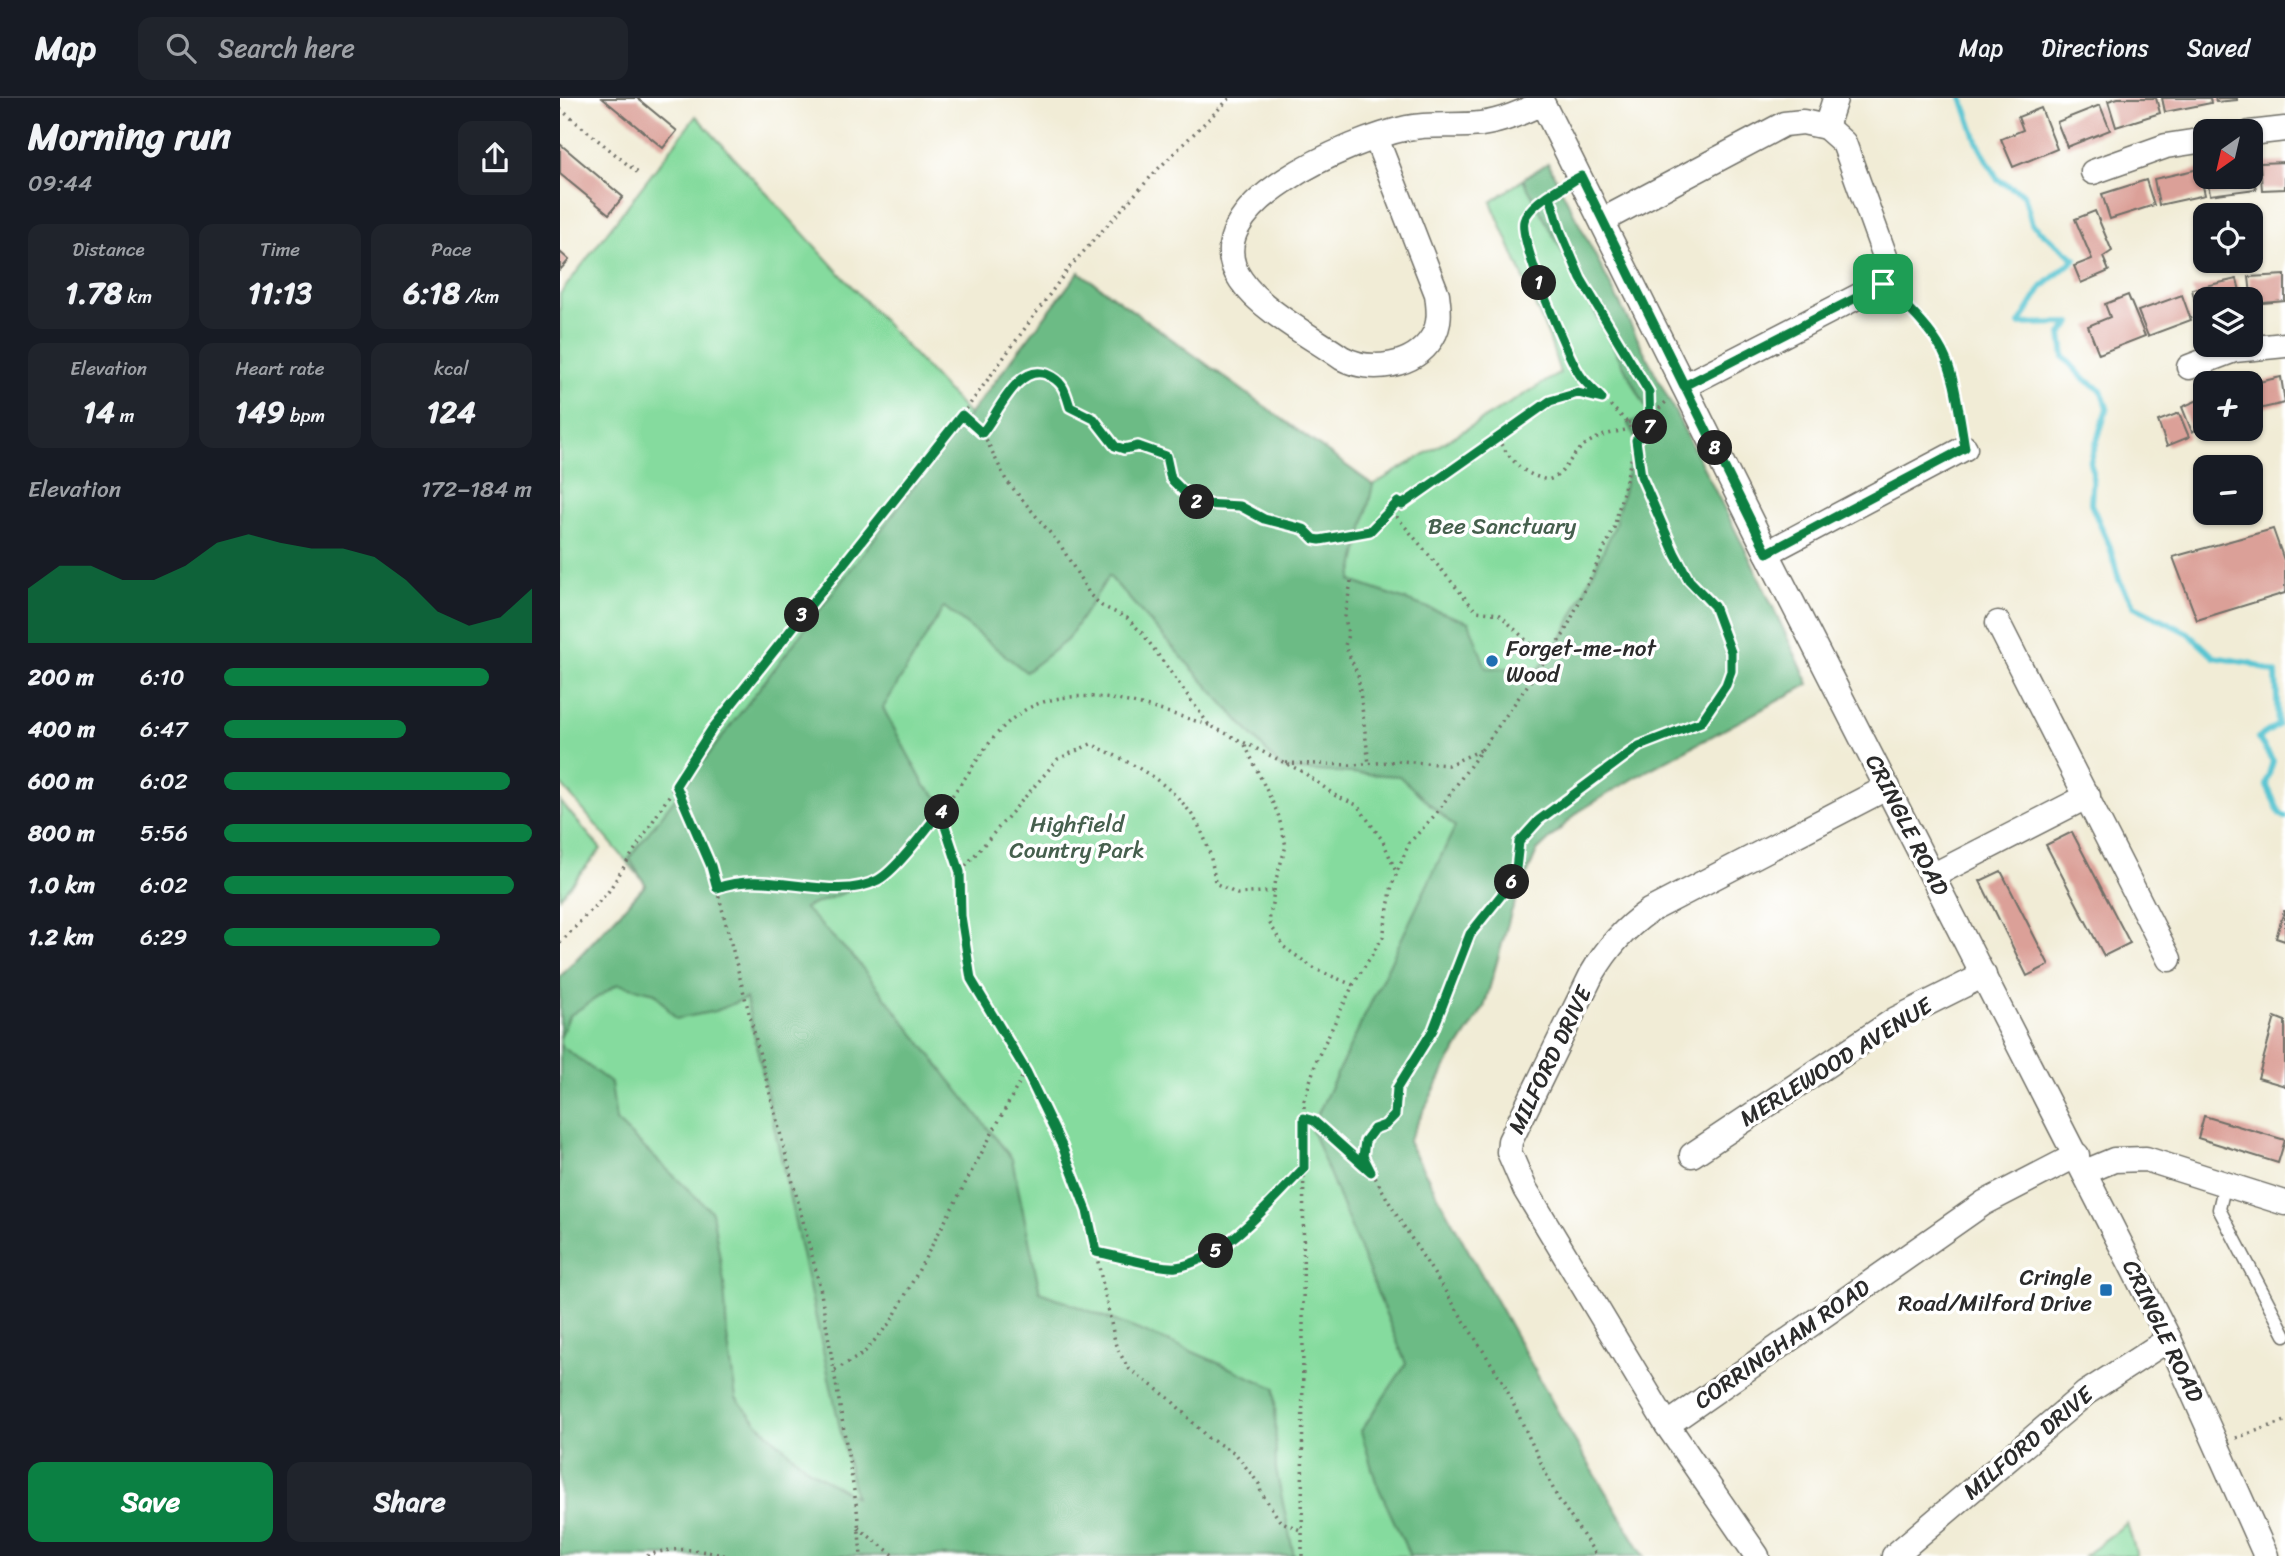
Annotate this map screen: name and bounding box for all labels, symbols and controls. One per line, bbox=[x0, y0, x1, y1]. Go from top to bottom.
search box bbox=[138, 17, 628, 80]
text: Map bbox=[35, 19, 96, 77]
text: Search here bbox=[218, 25, 355, 71]
text: Map bbox=[1959, 27, 2003, 69]
text: Directions bbox=[2041, 27, 2149, 69]
text: Saved bbox=[2187, 27, 2250, 69]
icon: search bbox=[162, 29, 200, 67]
text: Morning run bbox=[28, 103, 231, 170]
north arrow bbox=[2193, 119, 2263, 189]
map controls bbox=[2193, 119, 2263, 525]
button: share bbox=[458, 121, 532, 195]
text: 09:44 bbox=[28, 163, 92, 204]
button: locate bbox=[2193, 203, 2263, 273]
text: Distance bbox=[73, 233, 145, 266]
text: Time bbox=[260, 233, 300, 266]
text: Pace bbox=[431, 233, 471, 266]
pin bbox=[1853, 254, 1913, 314]
icon: arrive bbox=[1864, 265, 1902, 303]
text: 1.78 bbox=[65, 266, 122, 320]
text: 11:13 bbox=[248, 266, 312, 320]
text: 6:18 bbox=[403, 266, 460, 320]
pin: 1 bbox=[1522, 266, 1556, 300]
text: 1 bbox=[1534, 266, 1543, 299]
text: km bbox=[122, 280, 152, 313]
text: /km bbox=[460, 280, 499, 313]
button: layers bbox=[2193, 287, 2263, 357]
text: Elevation bbox=[70, 352, 147, 385]
text: Heart rate bbox=[235, 352, 325, 385]
text: kcal bbox=[434, 352, 469, 385]
button: + bbox=[2193, 371, 2263, 441]
text: 14 bbox=[83, 385, 115, 439]
text: 149 bbox=[235, 385, 285, 439]
text: 124 bbox=[427, 385, 476, 439]
text: m bbox=[115, 399, 134, 432]
text: bpm bbox=[285, 399, 325, 432]
pin: 7 bbox=[1632, 410, 1668, 444]
text: 7 bbox=[1644, 410, 1655, 443]
pin: 8 bbox=[1698, 430, 1732, 466]
text: 8 bbox=[1709, 431, 1720, 464]
button: − bbox=[2193, 455, 2263, 525]
text: Elevation bbox=[28, 469, 121, 510]
text: 172–184 m bbox=[421, 469, 532, 510]
pin: 2 bbox=[1180, 484, 1214, 520]
text: 2 bbox=[1191, 485, 1202, 518]
park label: Bee Sanctuary bbox=[1428, 506, 1576, 547]
pin: 3 bbox=[784, 598, 820, 632]
text: 3 bbox=[796, 598, 807, 631]
place label: Forget-me-not Wood bbox=[1506, 628, 1658, 695]
marker: Forget-me-not Wood bbox=[1484, 653, 1500, 669]
text: 200 m bbox=[28, 657, 94, 698]
text: 6:10 bbox=[140, 657, 184, 698]
text: 400 m bbox=[28, 709, 95, 750]
text: 6:47 bbox=[140, 709, 188, 750]
street label: CRINGLE ROAD bbox=[1854, 747, 1961, 903]
text: 600 m bbox=[28, 761, 94, 802]
text: 6:02 bbox=[140, 761, 188, 802]
pin: 4 bbox=[924, 794, 960, 830]
text: 4 bbox=[936, 795, 947, 828]
park label: Highfield Country Park bbox=[1009, 804, 1145, 871]
text: 800 m bbox=[28, 813, 95, 854]
text: 5:56 bbox=[140, 813, 188, 854]
pin: 6 bbox=[1494, 864, 1530, 900]
text: 1.0 km bbox=[28, 865, 95, 906]
text: 6:02 bbox=[140, 865, 188, 906]
text: 6 bbox=[1506, 865, 1517, 898]
text: 1.2 km bbox=[28, 917, 94, 958]
text: 6:29 bbox=[140, 917, 187, 958]
street label: MILFORD DRIVE bbox=[1496, 978, 1604, 1141]
street label: MERLEWOOD AVENUE bbox=[1731, 985, 1942, 1138]
pin: 5 bbox=[1198, 1234, 1234, 1268]
text: 5 bbox=[1210, 1234, 1221, 1267]
street label: CRINGLE ROAD bbox=[2111, 1252, 2215, 1410]
place label: Cringle Road/Milford Drive bbox=[1898, 1257, 2092, 1324]
street label: CORRINGHAM ROAD bbox=[1685, 1267, 1879, 1420]
marker: Cringle Road/Milford Drive bbox=[2098, 1282, 2114, 1298]
street label: MILFORD DRIVE bbox=[1953, 1375, 2104, 1510]
button: Save bbox=[28, 1462, 273, 1542]
button: Share bbox=[287, 1462, 532, 1542]

